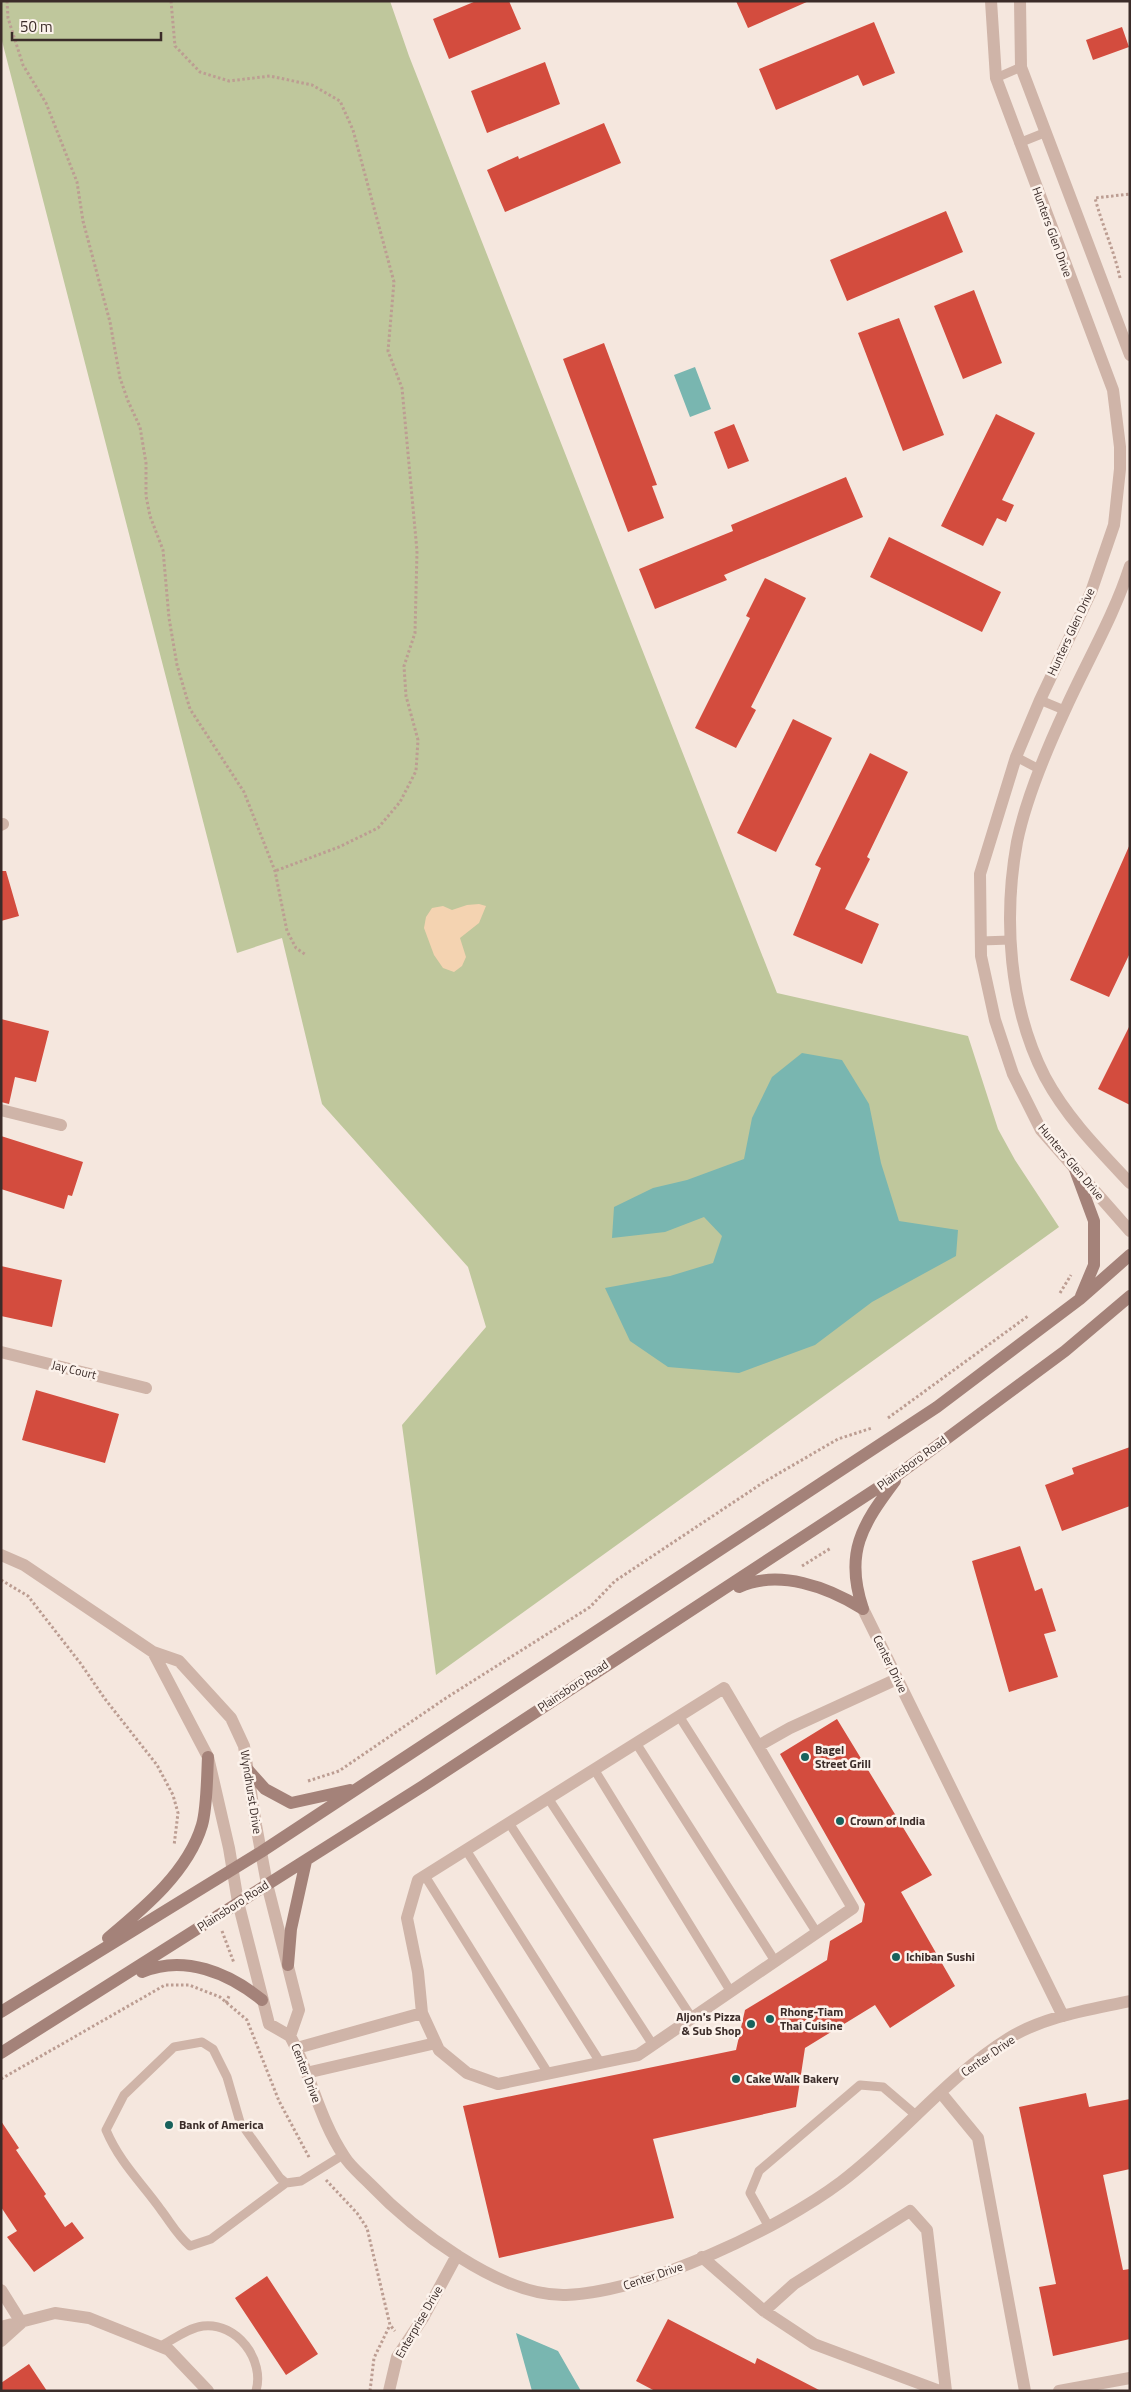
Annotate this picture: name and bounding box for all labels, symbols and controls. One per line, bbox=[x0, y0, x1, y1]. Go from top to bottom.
scale bar bbox=[12, 10, 161, 42]
text: 50 m bbox=[20, 15, 53, 38]
street label: Hunters Glen Drive bbox=[1027, 184, 1078, 280]
street label: Hunters Glen Drive bbox=[1042, 585, 1099, 679]
street label: Hunters Glen Drive bbox=[1034, 1119, 1109, 1204]
street label: Jay Court bbox=[50, 1355, 99, 1384]
street label: Plainsboro Road bbox=[873, 1431, 951, 1494]
street label: Center Drive bbox=[868, 1632, 913, 1696]
street label: Plainsboro Road bbox=[533, 1655, 612, 1716]
place label: Bagel Street Grill bbox=[815, 1740, 871, 1773]
street label: Wyndhurst Drive bbox=[235, 1749, 268, 1835]
marker: Bagel Street Grill bbox=[799, 1751, 811, 1763]
place label: Crown of India bbox=[850, 1811, 925, 1830]
marker: Crown of India bbox=[834, 1815, 846, 1827]
street label: Plainsboro Road bbox=[193, 1875, 272, 1936]
place label: Ichiban Sushi bbox=[906, 1947, 975, 1966]
marker: Ichiban Sushi bbox=[890, 1951, 902, 1963]
place label: Rhong-Tiam Thai Cuisine bbox=[780, 2002, 843, 2035]
place label: Aljon's Pizza & Sub Shop bbox=[676, 2007, 741, 2040]
marker: Rhong-Tiam Thai Cuisine bbox=[764, 2013, 776, 2025]
marker: Aljon's Pizza & Sub Shop bbox=[745, 2018, 757, 2030]
street label: Center Drive bbox=[957, 2030, 1019, 2081]
street label: Center Drive bbox=[286, 2040, 326, 2105]
place label: Cake Walk Bakery bbox=[746, 2069, 839, 2088]
marker: Cake Walk Bakery bbox=[730, 2073, 742, 2085]
place label: Bank of America bbox=[179, 2115, 264, 2134]
marker: Bank of America bbox=[163, 2119, 175, 2131]
street label: Center Drive bbox=[620, 2256, 685, 2295]
street label: Enterprise Drive bbox=[390, 2282, 447, 2362]

